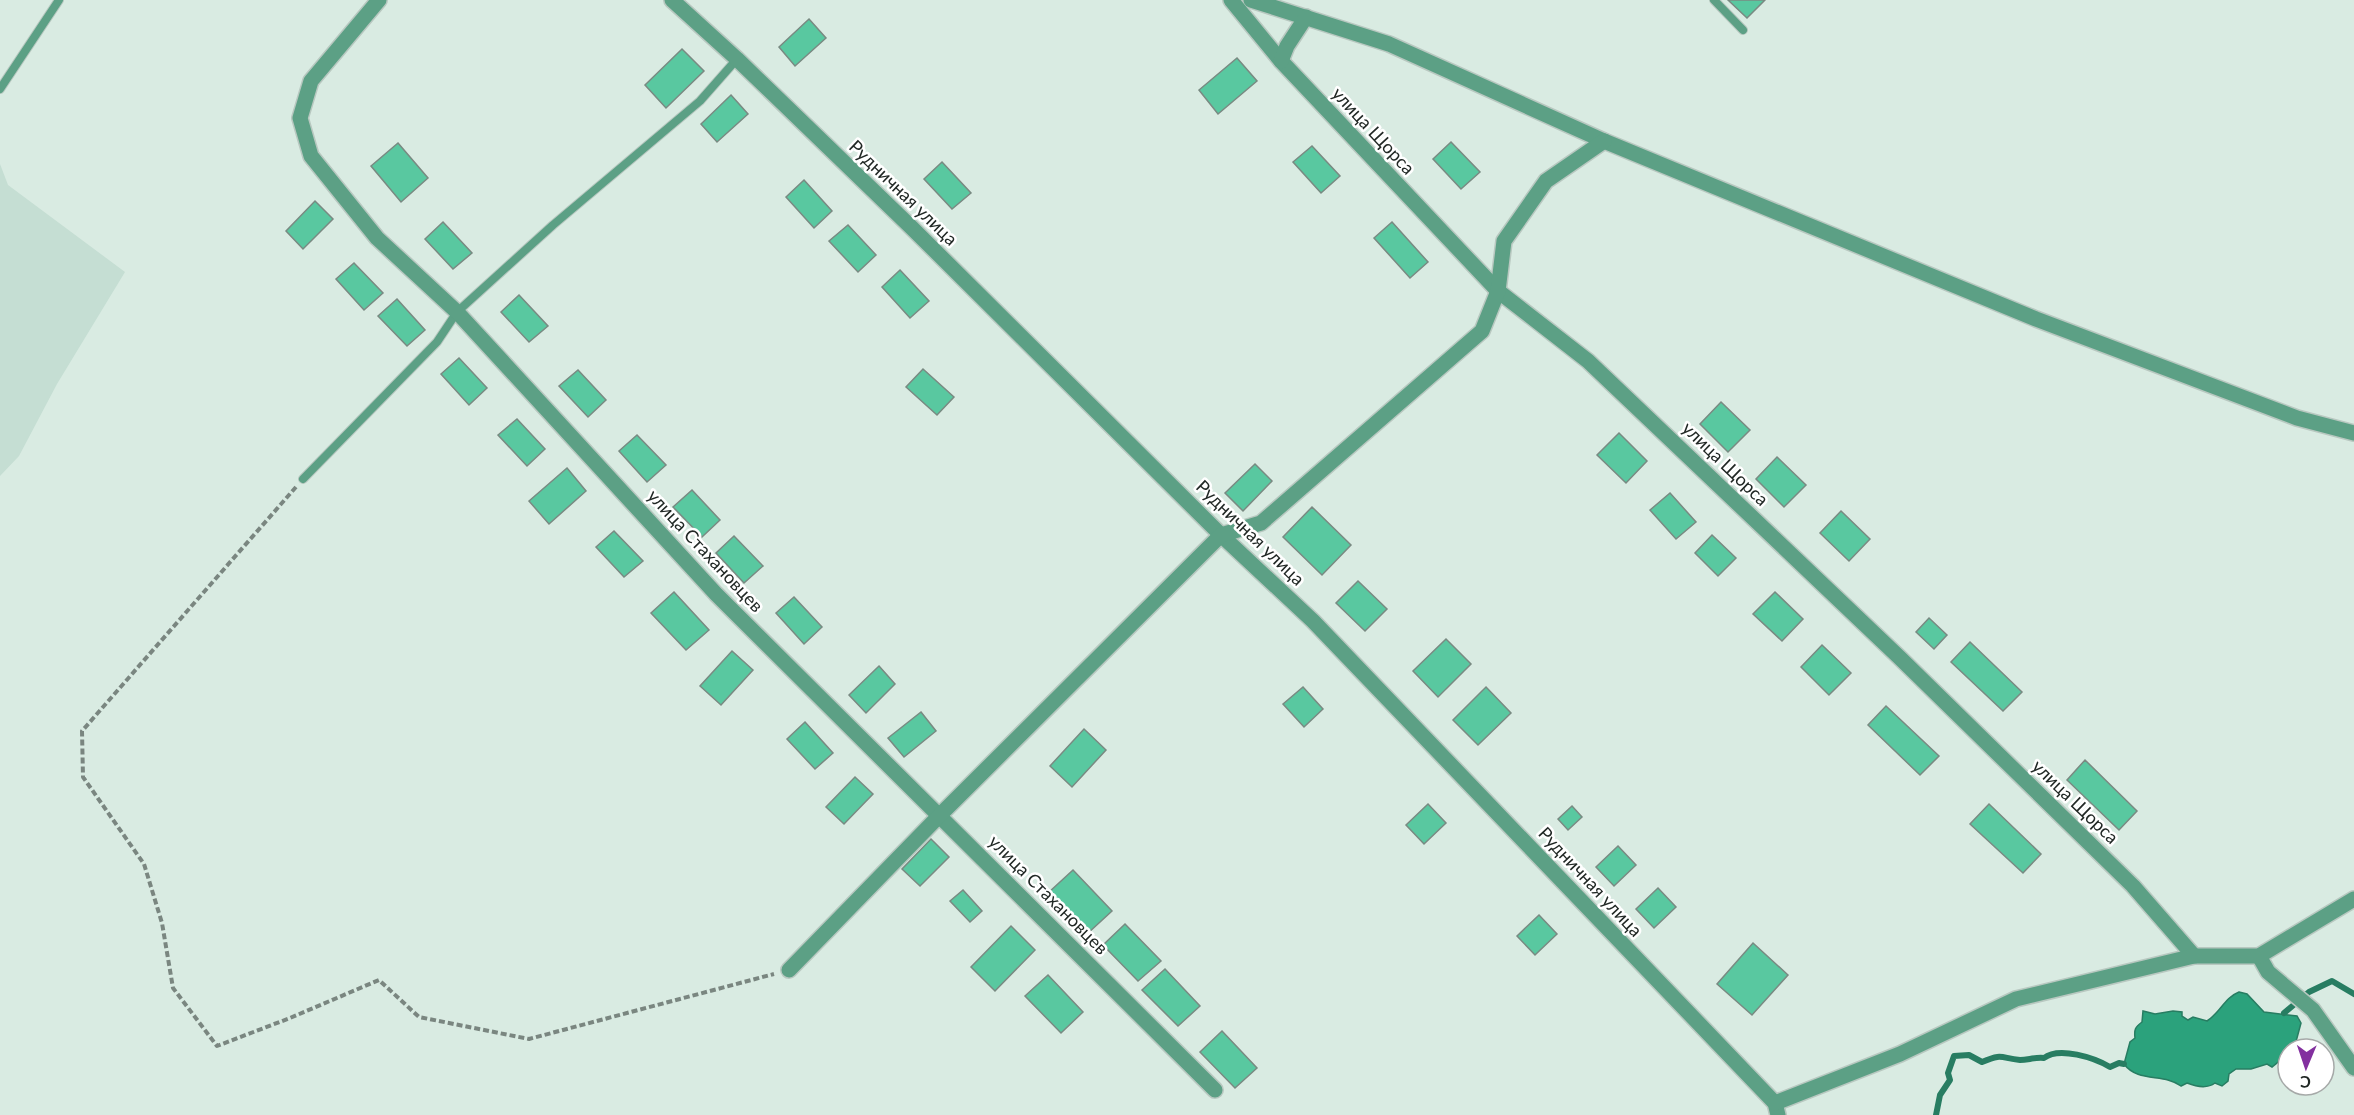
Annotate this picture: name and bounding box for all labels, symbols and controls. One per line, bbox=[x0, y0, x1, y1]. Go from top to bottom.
street label: улица Щорса bbox=[1328, 82, 1420, 179]
street label: Рудничная улица bbox=[845, 135, 962, 249]
street label: улица Щорса bbox=[1678, 417, 1773, 510]
street label: Рудничная улица bbox=[1192, 475, 1309, 589]
street label: улица Стахановцев bbox=[643, 484, 768, 616]
street label: улица Щорса bbox=[2028, 755, 2123, 848]
street label: Рудничная улица bbox=[1534, 822, 1647, 941]
street label: улица Стахановцев bbox=[984, 830, 1113, 959]
north arrow bbox=[2276, 1037, 2336, 1097]
text: С bbox=[2299, 1073, 2311, 1092]

